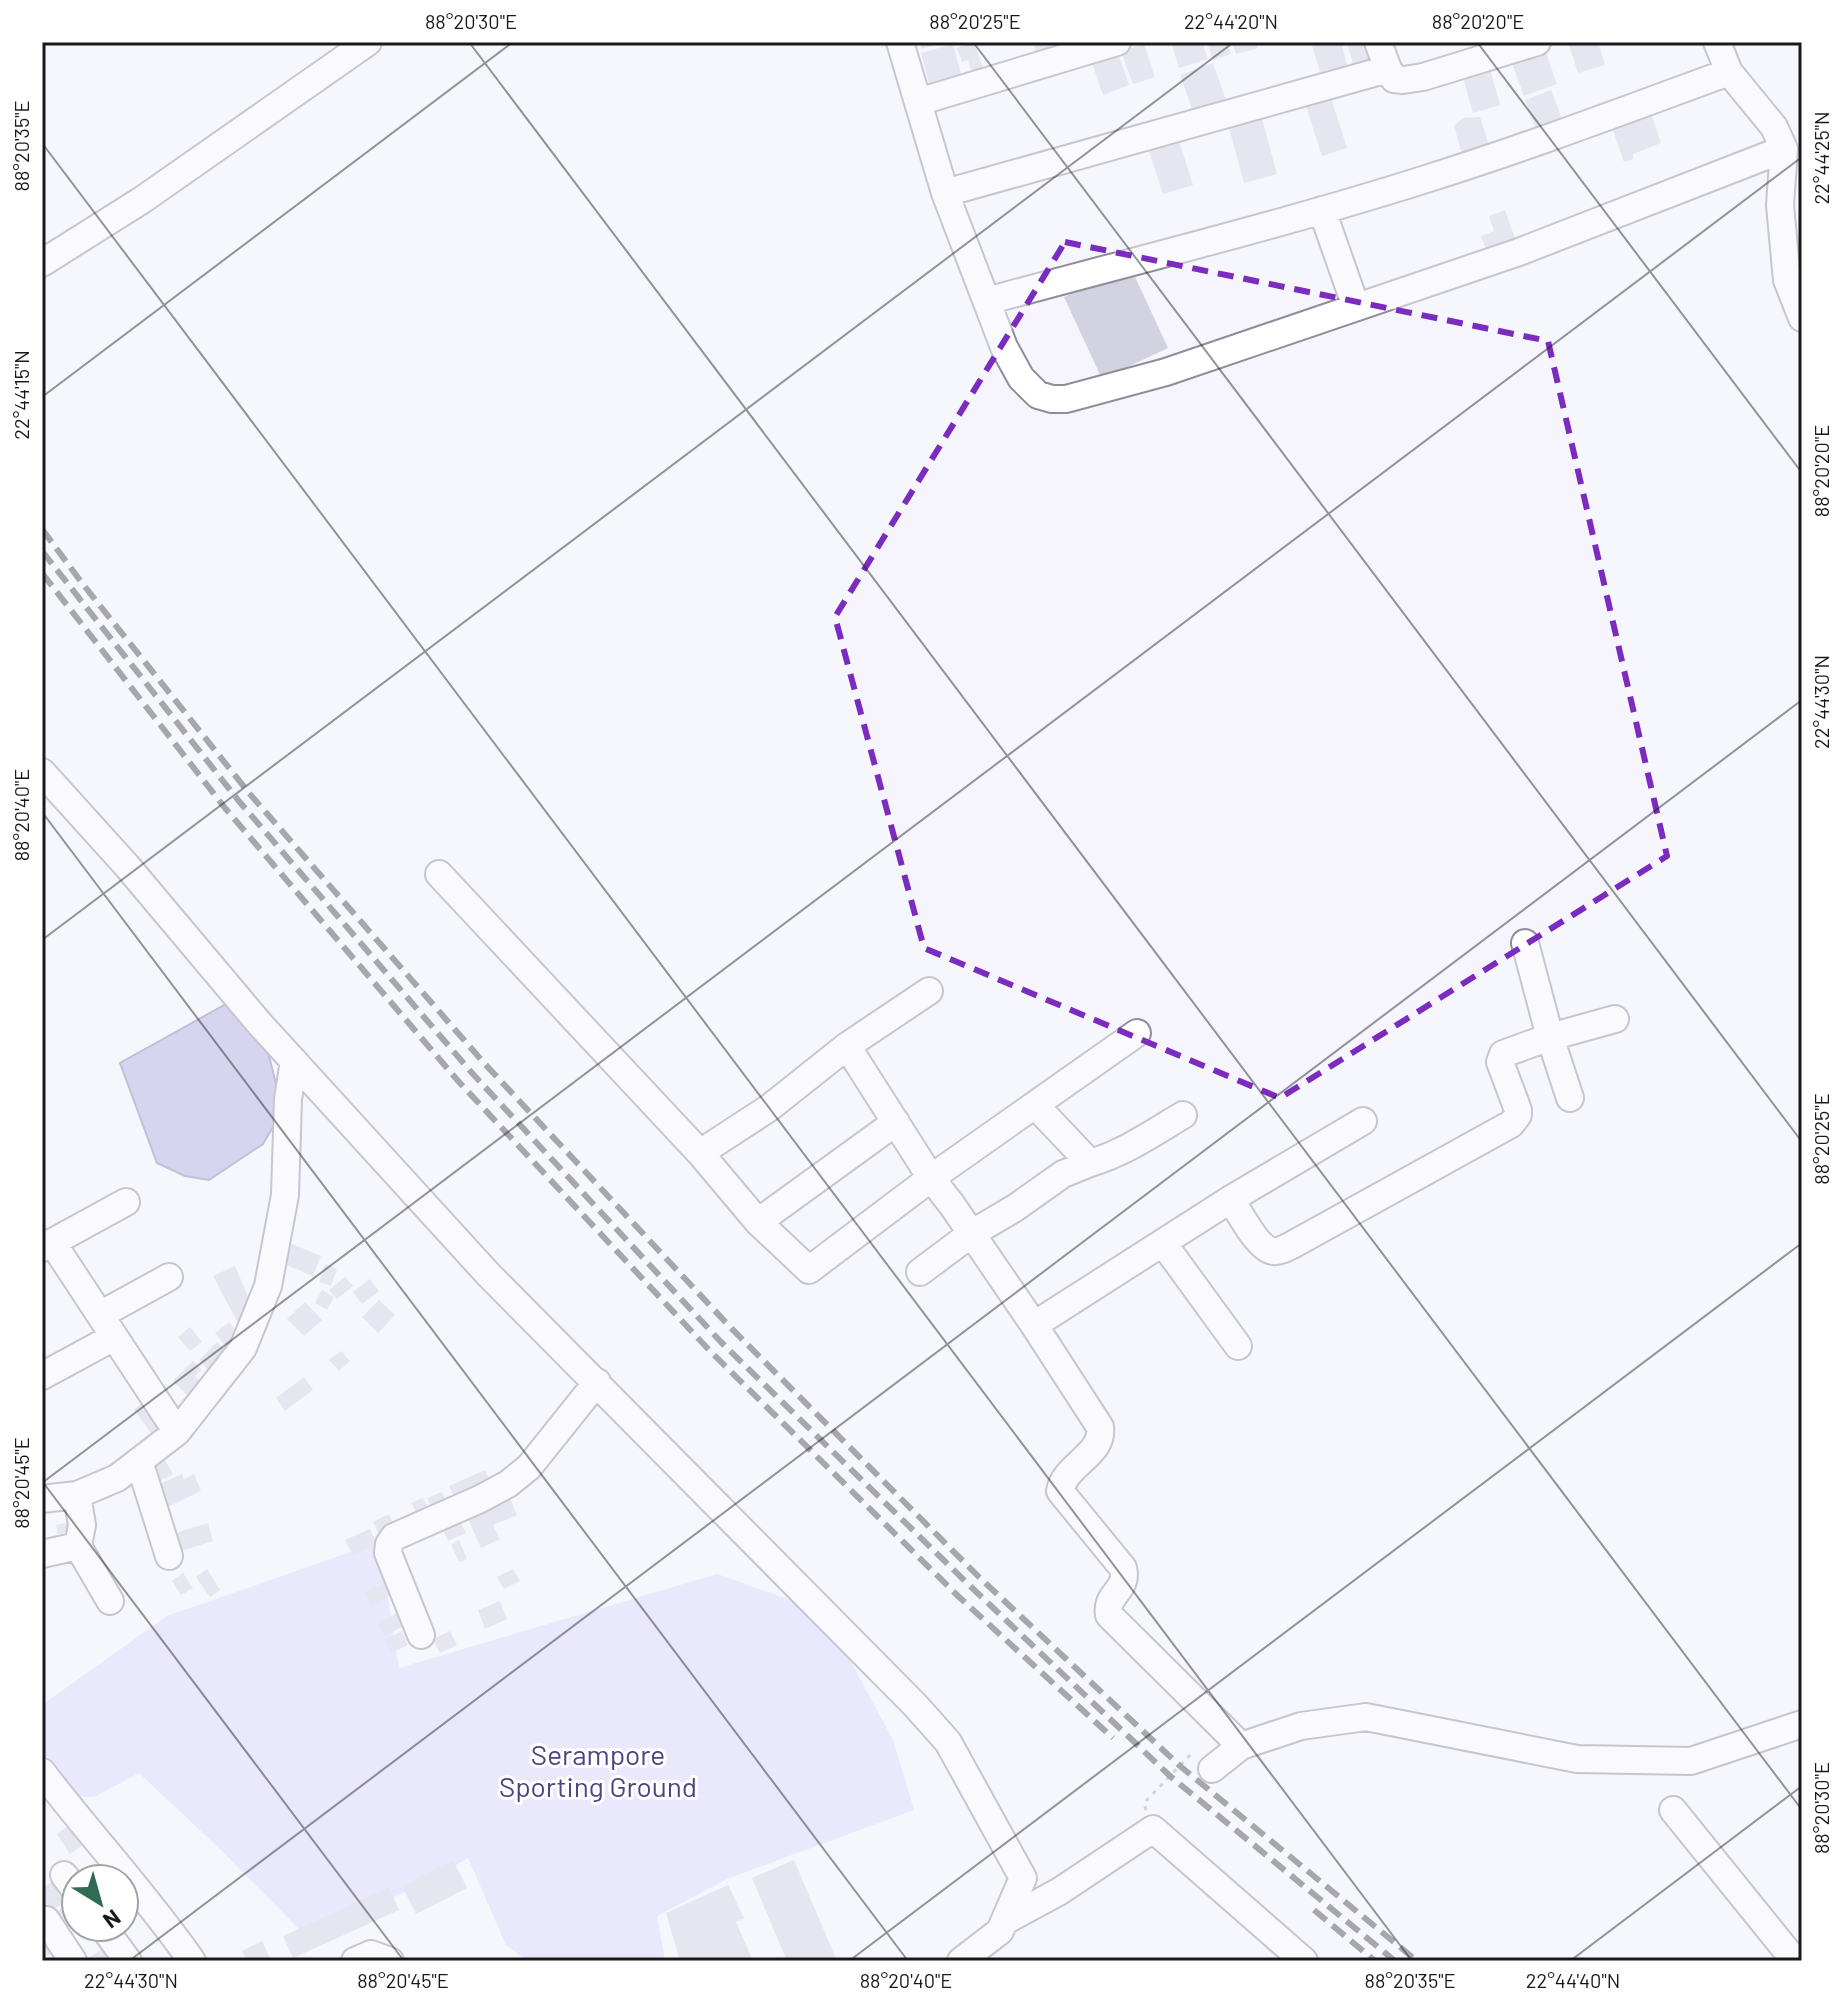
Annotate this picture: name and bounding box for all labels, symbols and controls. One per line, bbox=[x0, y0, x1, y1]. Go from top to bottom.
text: 88°20'30"E bbox=[425, 9, 517, 33]
text: 88°20'25"E bbox=[929, 9, 1021, 33]
text: 22°44'20"N bbox=[1184, 9, 1278, 33]
text: 88°20'20"E bbox=[1432, 9, 1524, 33]
text: 88°20'35"E bbox=[9, 100, 33, 192]
text: 22°44'25"N bbox=[1809, 111, 1833, 205]
text: 22°44'15"N bbox=[9, 350, 33, 440]
text: 88°20'20"E bbox=[1809, 425, 1833, 517]
text: 22°44'30"N bbox=[1809, 655, 1833, 749]
text: 88°20'40"E bbox=[9, 769, 33, 861]
text: 88°20'25"E bbox=[1809, 1093, 1833, 1185]
text: 88°20'45"E bbox=[9, 1437, 33, 1529]
park label: Serampore Sporting Ground bbox=[499, 1737, 697, 1803]
text: 88°20'30"E bbox=[1809, 1762, 1833, 1854]
north arrow bbox=[60, 1863, 140, 1943]
text: N bbox=[99, 1905, 126, 1935]
text: 22°44'30"N bbox=[84, 1968, 178, 1992]
text: 88°20'45"E bbox=[357, 1968, 449, 1992]
text: 88°20'40"E bbox=[860, 1968, 952, 1992]
text: 88°20'35"E bbox=[1364, 1968, 1456, 1992]
text: 22°44'40"N bbox=[1526, 1968, 1620, 1992]

